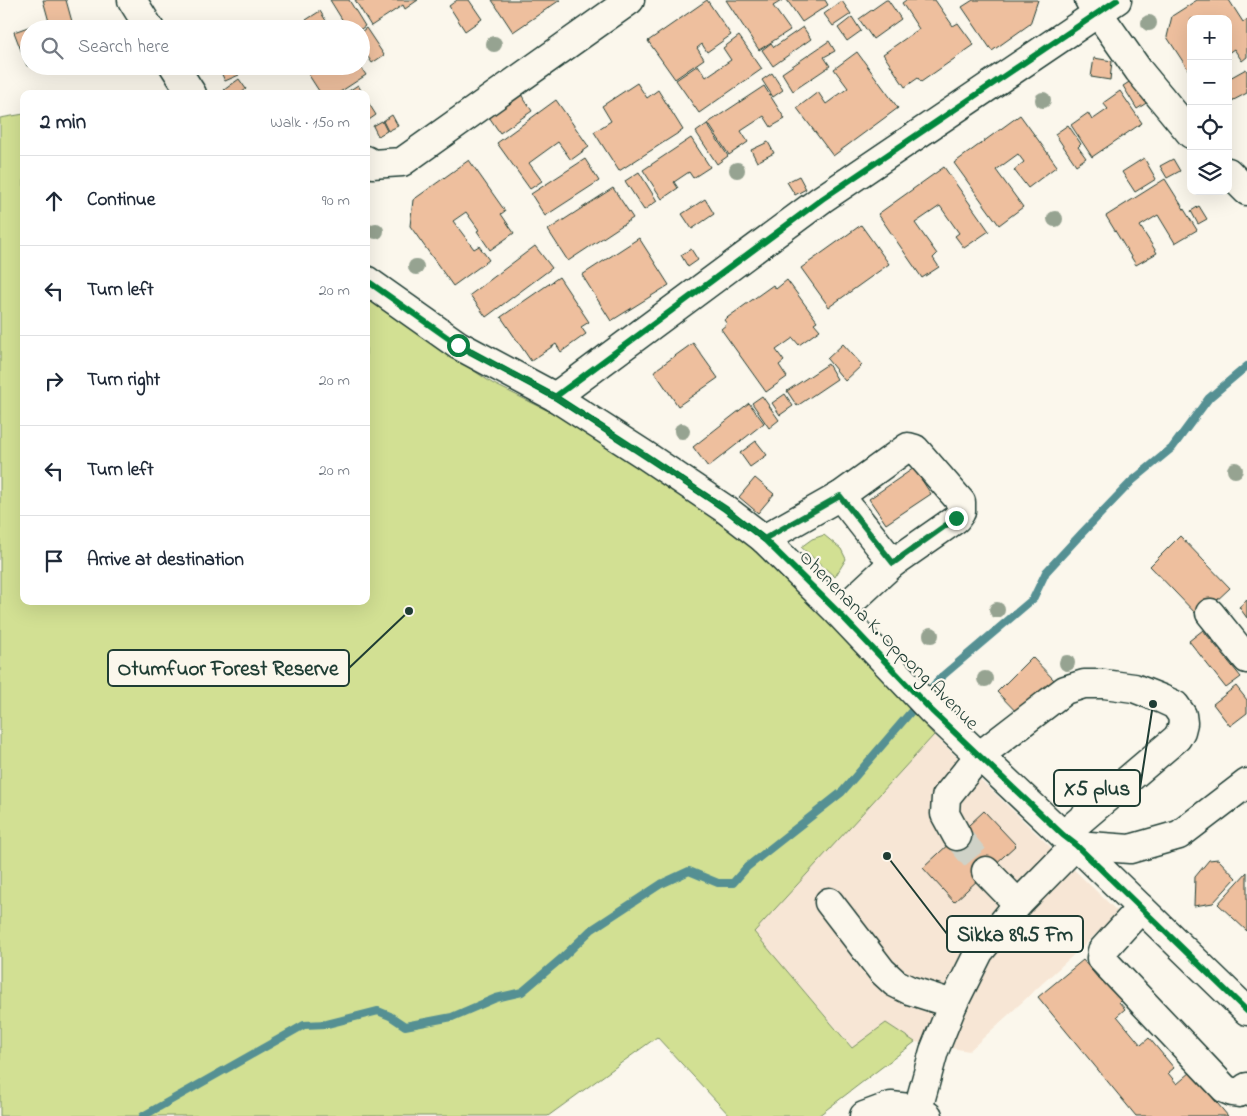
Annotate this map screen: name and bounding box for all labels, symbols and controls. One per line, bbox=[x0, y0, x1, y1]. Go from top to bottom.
map controls bbox=[1187, 15, 1232, 195]
button: + bbox=[1187, 15, 1232, 60]
search box bbox=[20, 20, 370, 75]
icon: search bbox=[38, 34, 66, 62]
text: Search here bbox=[78, 34, 169, 61]
button: − bbox=[1187, 60, 1232, 105]
button: locate bbox=[1187, 105, 1232, 150]
text: 2 min bbox=[40, 108, 86, 138]
text: Walk · 150 m bbox=[270, 111, 350, 135]
button: layers bbox=[1187, 150, 1232, 195]
icon: ahead bbox=[40, 187, 68, 215]
text: Continue bbox=[87, 187, 155, 214]
text: 90 m bbox=[322, 189, 350, 213]
icon: left bbox=[40, 277, 68, 305]
text: Turn left bbox=[87, 277, 154, 304]
text: 20 m bbox=[319, 279, 350, 303]
route start bbox=[447, 334, 470, 357]
icon: right bbox=[40, 367, 68, 395]
text: Turn right bbox=[87, 367, 160, 394]
text: 20 m bbox=[319, 369, 350, 393]
icon: left bbox=[40, 457, 68, 485]
text: Turn left bbox=[87, 457, 154, 484]
text: 20 m bbox=[319, 459, 350, 483]
route end bbox=[945, 507, 968, 530]
street label: Ohenenana K. Oppong Avenue bbox=[791, 544, 985, 738]
icon: arrive bbox=[40, 547, 68, 575]
text: Arrive at destination bbox=[87, 547, 244, 574]
callout: Otumfuor Forest Reserve bbox=[108, 650, 349, 686]
text: Otumfuor Forest Reserve bbox=[118, 655, 339, 685]
callout: X5 plus bbox=[1054, 770, 1140, 806]
text: X5 plus bbox=[1064, 775, 1130, 805]
callout: Sikka 89.5 Fm bbox=[947, 916, 1083, 952]
text: Sikka 89.5 Fm bbox=[957, 921, 1073, 951]

